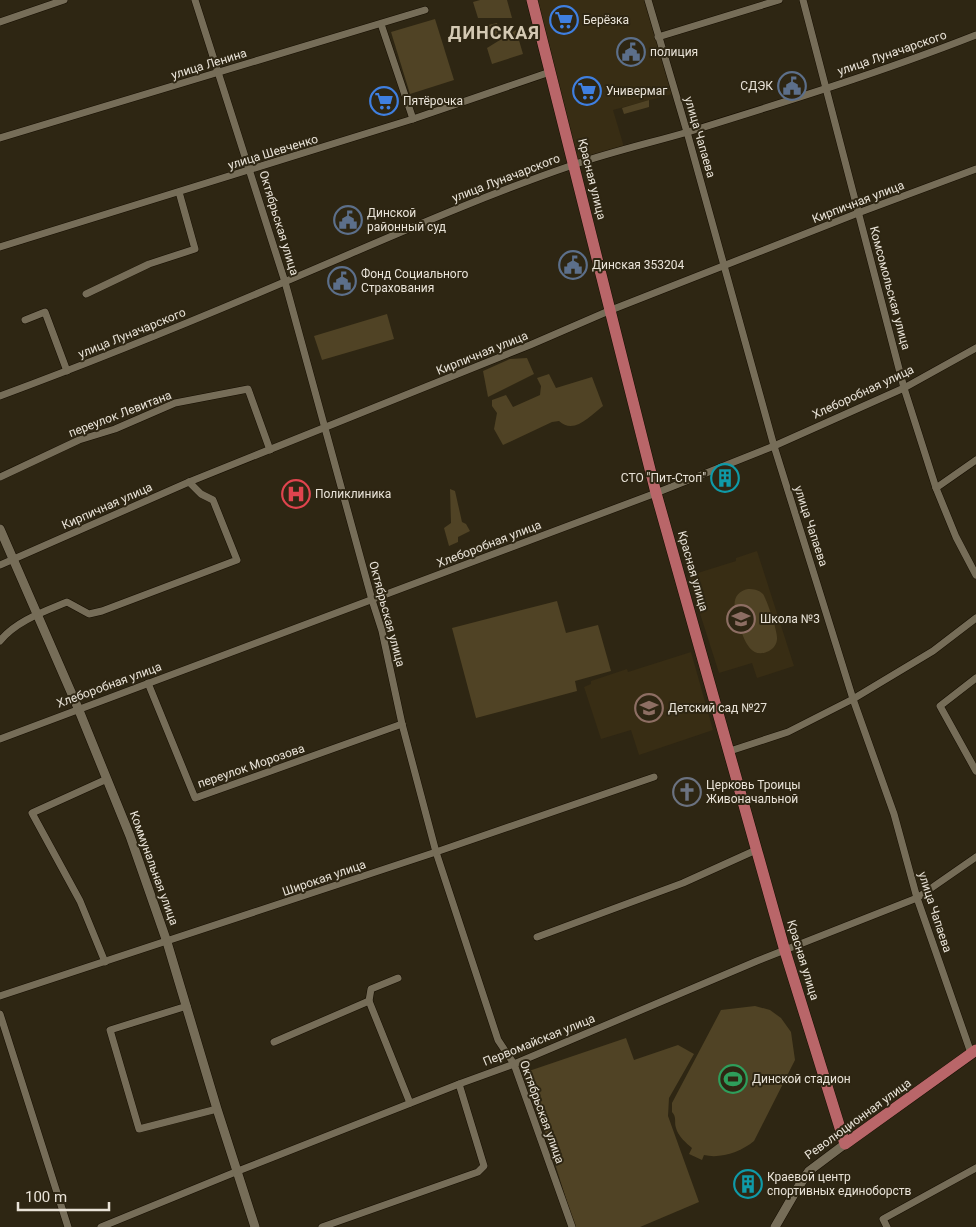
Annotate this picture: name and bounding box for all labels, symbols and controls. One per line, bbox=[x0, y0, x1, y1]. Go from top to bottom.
supermarket icon: Берёзка bbox=[549, 5, 579, 35]
place label: Берёзка bbox=[583, 13, 629, 27]
district label: ДИНСКАЯ bbox=[448, 22, 540, 43]
street label: улица Луначарского bbox=[836, 28, 949, 78]
public building icon: полиция bbox=[616, 37, 646, 67]
place label: полиция bbox=[650, 45, 698, 59]
street label: улица Ленина bbox=[170, 46, 248, 82]
public building icon: СДЭК bbox=[777, 71, 807, 101]
supermarket icon: Универмаг bbox=[572, 76, 602, 106]
place label: СДЭК bbox=[740, 79, 773, 93]
place label: Универмаг bbox=[606, 84, 667, 98]
supermarket icon: Пятёрочка bbox=[369, 86, 399, 116]
place label: Пятёрочка bbox=[403, 94, 463, 108]
street label: улица Чапаева bbox=[682, 95, 718, 179]
street label: улица Шевченко bbox=[226, 132, 320, 172]
street label: Красная улица bbox=[575, 137, 609, 221]
street label: улица Луначарского bbox=[450, 151, 562, 205]
street label: Октябрьская улица bbox=[256, 169, 302, 277]
street label: Кирпичная улица bbox=[810, 178, 906, 226]
public building icon: Динской районный суд bbox=[333, 205, 363, 235]
place label: Динской районный суд bbox=[367, 206, 446, 234]
street label: Комсомольская улица bbox=[867, 225, 913, 351]
public building icon: Динская 353204 bbox=[558, 250, 588, 280]
place label: Динская 353204 bbox=[592, 258, 684, 272]
public building icon: Фонд Социального Страхования bbox=[327, 266, 357, 296]
place label: Фонд Социального Страхования bbox=[361, 267, 469, 295]
street label: улица Луначарского bbox=[76, 305, 188, 361]
street label: Кирпичная улица bbox=[434, 328, 530, 378]
street label: Хлеборобная улица bbox=[810, 362, 916, 422]
street label: переулок Левитана bbox=[66, 388, 174, 440]
building icon: СТО "Пит-Стоп" bbox=[710, 463, 740, 493]
place label: СТО "Пит-Стоп" bbox=[621, 471, 706, 485]
hospital icon: Поликлиника bbox=[281, 479, 311, 509]
street label: Кирпичная улица bbox=[60, 480, 154, 532]
street label: улица Чапаева bbox=[791, 484, 831, 568]
place label: Поликлиника bbox=[315, 487, 391, 501]
street label: Хлеборобная улица bbox=[435, 518, 543, 570]
street label: Красная улица bbox=[675, 529, 711, 613]
street label: Октябрьская улица bbox=[366, 560, 408, 668]
school or university icon: Школа №3 bbox=[726, 604, 756, 634]
place label: Школа №3 bbox=[760, 612, 820, 626]
street label: Хлеборобная улица bbox=[55, 660, 163, 710]
school or university icon: Детский сад №27 bbox=[634, 693, 664, 723]
place label: Детский сад №27 bbox=[668, 701, 767, 715]
street label: переулок Морозова bbox=[196, 741, 306, 791]
church icon: Церковь Троицы Живоначальной bbox=[672, 777, 702, 807]
place label: Церковь Троицы Живоначальной bbox=[706, 778, 801, 806]
street label: Коммунальная улица bbox=[127, 809, 181, 927]
street label: Широкая улица bbox=[280, 857, 368, 899]
street label: улица Чапаева bbox=[915, 870, 955, 954]
street label: Красная улица bbox=[784, 918, 822, 1002]
street label: Первомайская улица bbox=[481, 1011, 597, 1069]
street label: Октябрьская улица bbox=[517, 1059, 567, 1165]
sports icon: Динской стадион bbox=[718, 1064, 748, 1094]
place label: Динской стадион bbox=[752, 1072, 851, 1086]
street label: Революционная улица bbox=[802, 1076, 914, 1162]
building icon: Краевой центр спортивных единоборств bbox=[733, 1169, 763, 1199]
place label: Краевой центр спортивных единоборств bbox=[767, 1170, 912, 1198]
scale bar bbox=[18, 1180, 109, 1212]
text: 100 m bbox=[25, 1188, 67, 1206]

